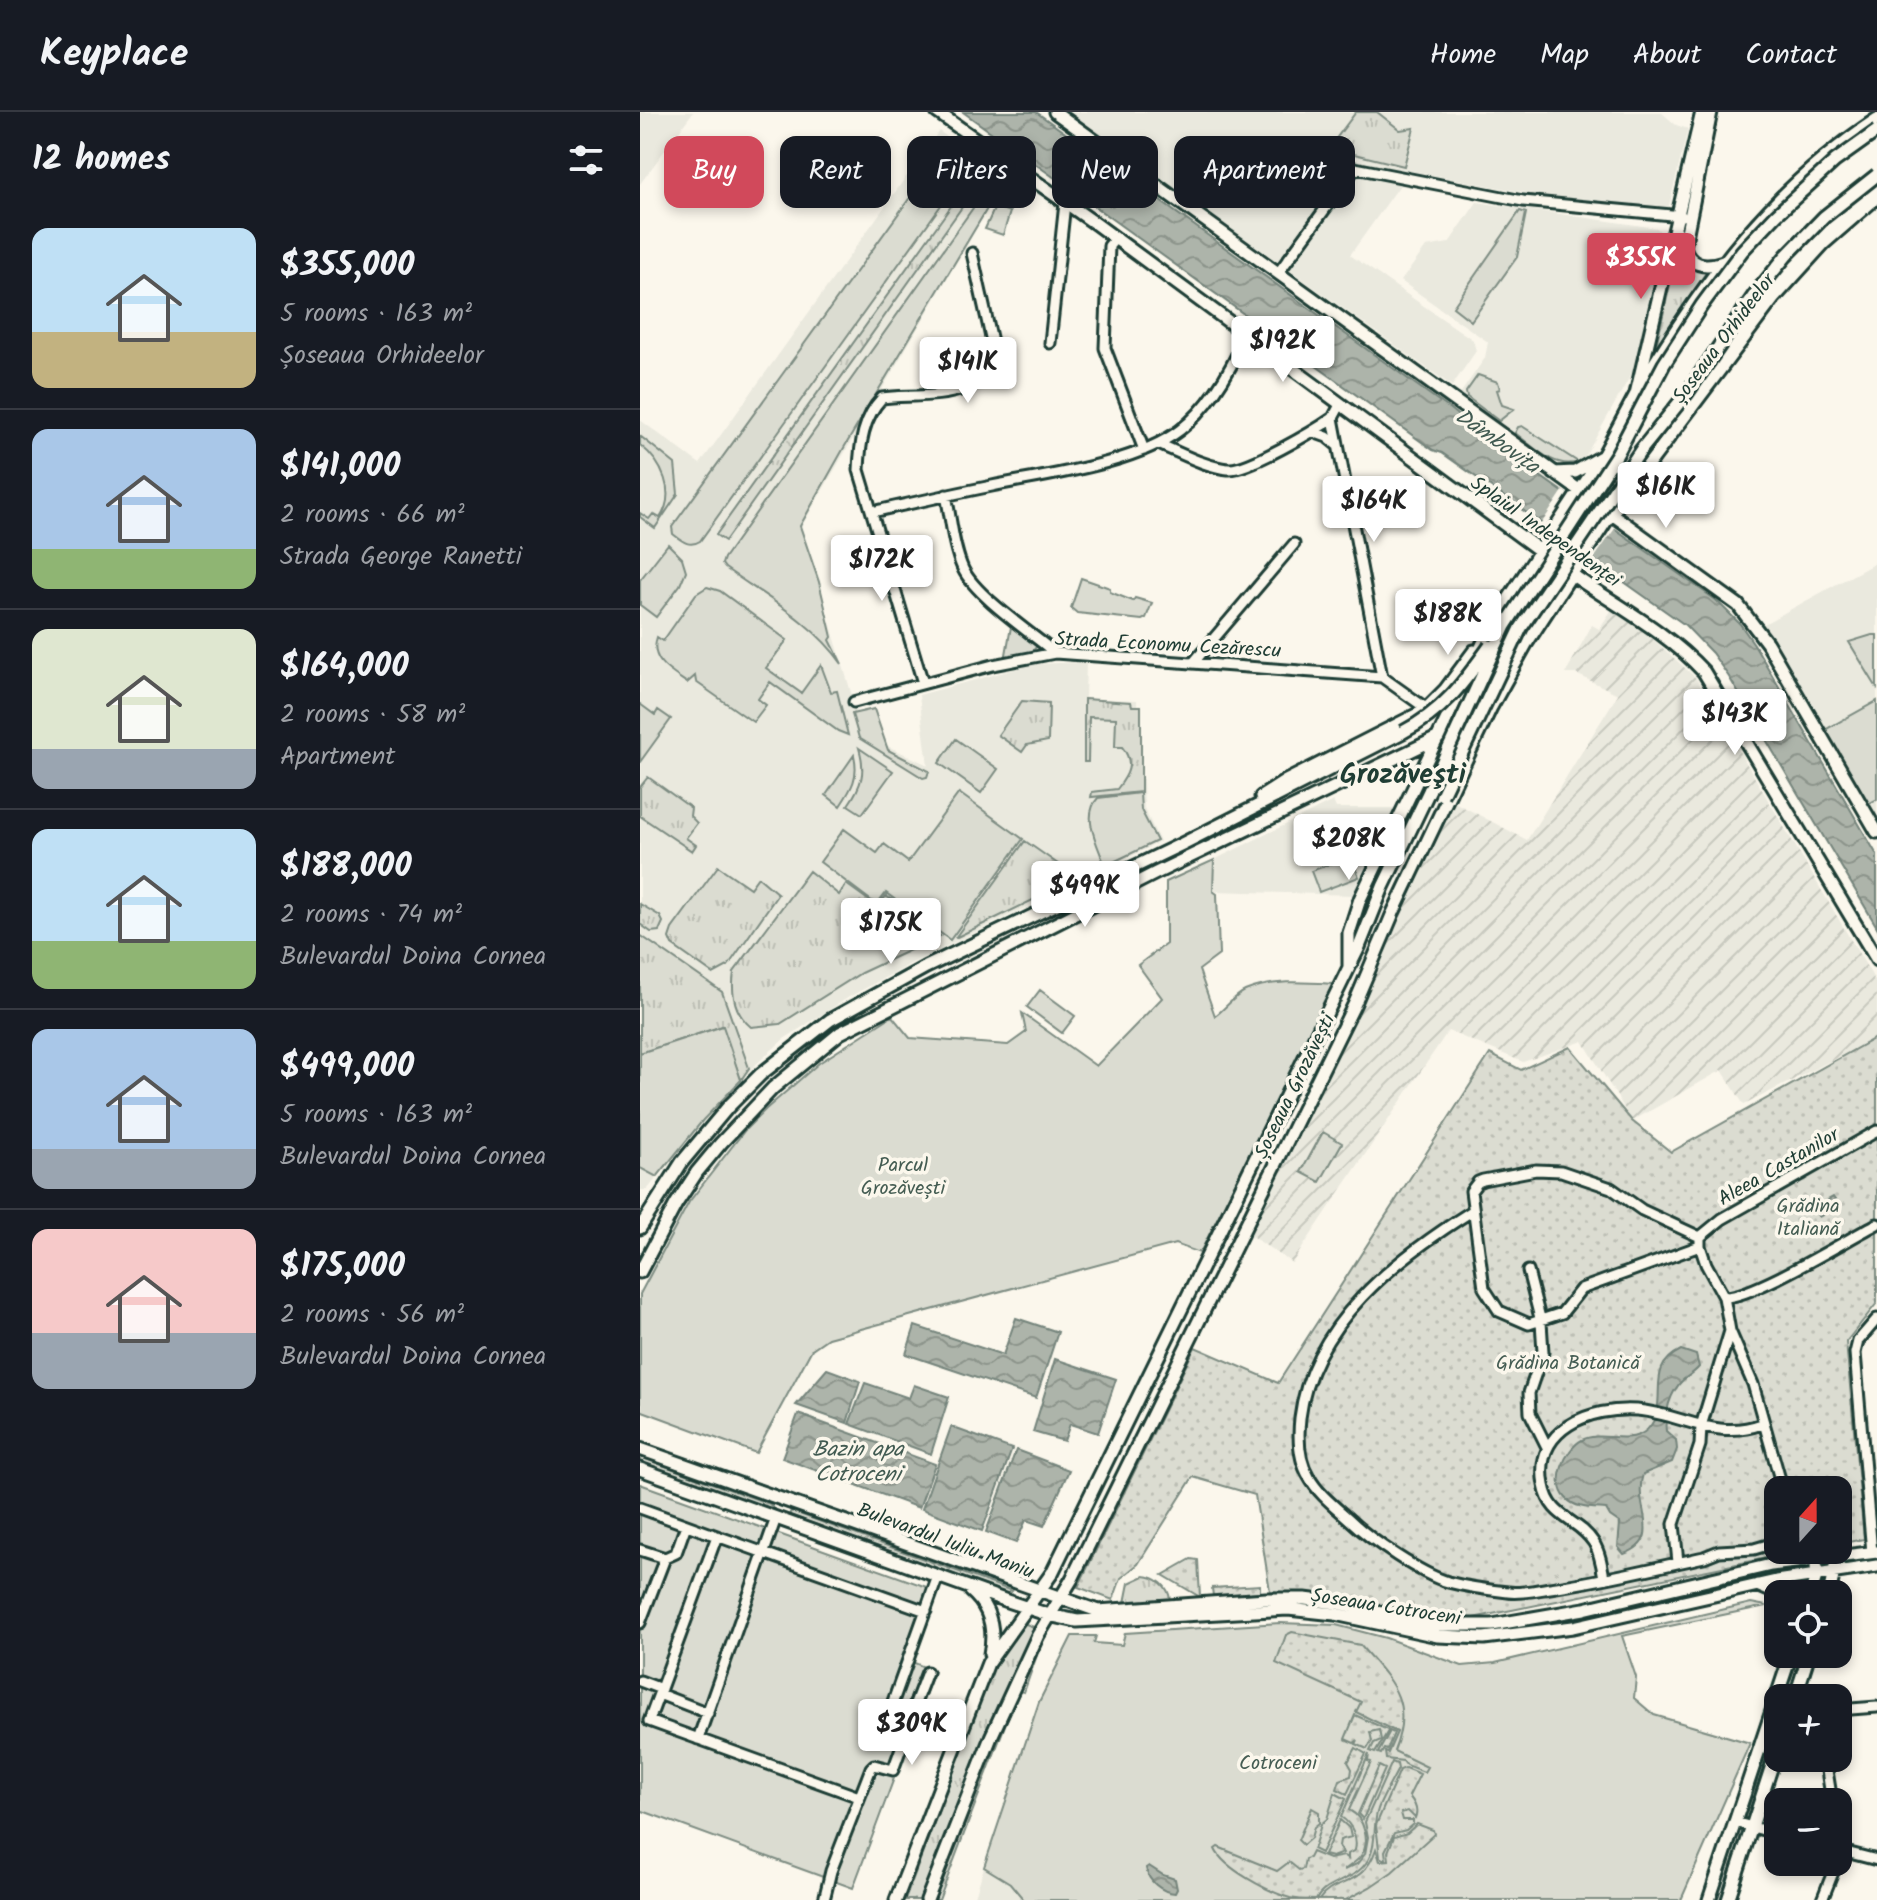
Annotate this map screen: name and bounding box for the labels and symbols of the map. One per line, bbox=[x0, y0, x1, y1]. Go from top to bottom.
pin: $355K bbox=[1585, 233, 1697, 301]
street label: Șoseaua Orhideelor bbox=[1665, 266, 1785, 411]
pin: $192K bbox=[1227, 316, 1339, 384]
pin: $141K bbox=[912, 337, 1024, 405]
water label: Dâmbovița bbox=[1447, 400, 1547, 485]
pin: $161K bbox=[1610, 462, 1722, 530]
street label: Splaiul Independenței bbox=[1463, 469, 1628, 597]
pin: $164K bbox=[1318, 476, 1430, 544]
pin: $172K bbox=[826, 535, 938, 603]
pin: $188K bbox=[1392, 589, 1504, 657]
street label: Strada Economu Cezărescu bbox=[1054, 624, 1282, 668]
pin: $143K bbox=[1679, 689, 1791, 757]
district label: Grozăveşti bbox=[1340, 753, 1467, 798]
pin: $208K bbox=[1293, 814, 1405, 882]
pin: $499K bbox=[1029, 861, 1141, 929]
pin: $175K bbox=[835, 898, 947, 966]
street label: Șoseaua Grozăvești bbox=[1247, 1008, 1345, 1165]
street label: Aleea Castanilor bbox=[1712, 1119, 1847, 1215]
park label: Parcul Grozăvești bbox=[861, 1150, 947, 1205]
park label: Grădina Italiană bbox=[1776, 1191, 1841, 1246]
park label: Grădina Botanică bbox=[1496, 1348, 1641, 1380]
water label: Bazin apa Cotroceni bbox=[813, 1433, 906, 1493]
north arrow bbox=[1764, 1476, 1852, 1564]
street label: Bulevardul Iuliu Maniu bbox=[852, 1495, 1039, 1589]
street label: Șoseaua Cotroceni bbox=[1308, 1580, 1464, 1636]
pin: $309K bbox=[856, 1699, 968, 1767]
park label: Cotroceni bbox=[1239, 1748, 1318, 1780]

